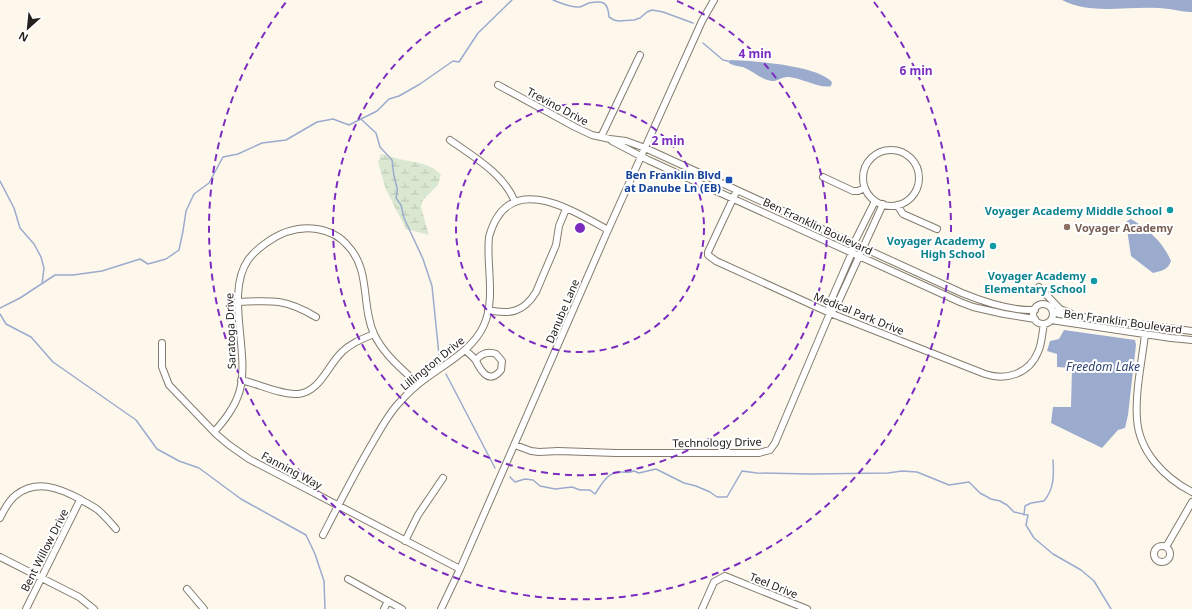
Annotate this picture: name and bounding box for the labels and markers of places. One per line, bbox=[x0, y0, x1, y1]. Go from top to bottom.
place label: Ben Franklin Blvd at Danube Ln (EB) bbox=[624, 167, 721, 195]
marker: Ben Franklin Blvd at Danube Ln (EB) bbox=[724, 175, 734, 185]
place label: Voyager Academy Middle School bbox=[985, 203, 1162, 218]
marker: Voyager Academy Middle School bbox=[1165, 205, 1175, 215]
place label: Voyager Academy bbox=[1075, 220, 1174, 235]
centre of rings bbox=[573, 221, 587, 235]
marker: Voyager Academy bbox=[1062, 222, 1072, 232]
place label: Voyager Academy High School bbox=[887, 233, 986, 261]
marker: Voyager Academy High School bbox=[988, 241, 998, 251]
place label: Voyager Academy Elementary School bbox=[984, 268, 1087, 296]
marker: Voyager Academy Elementary School bbox=[1089, 276, 1099, 286]

